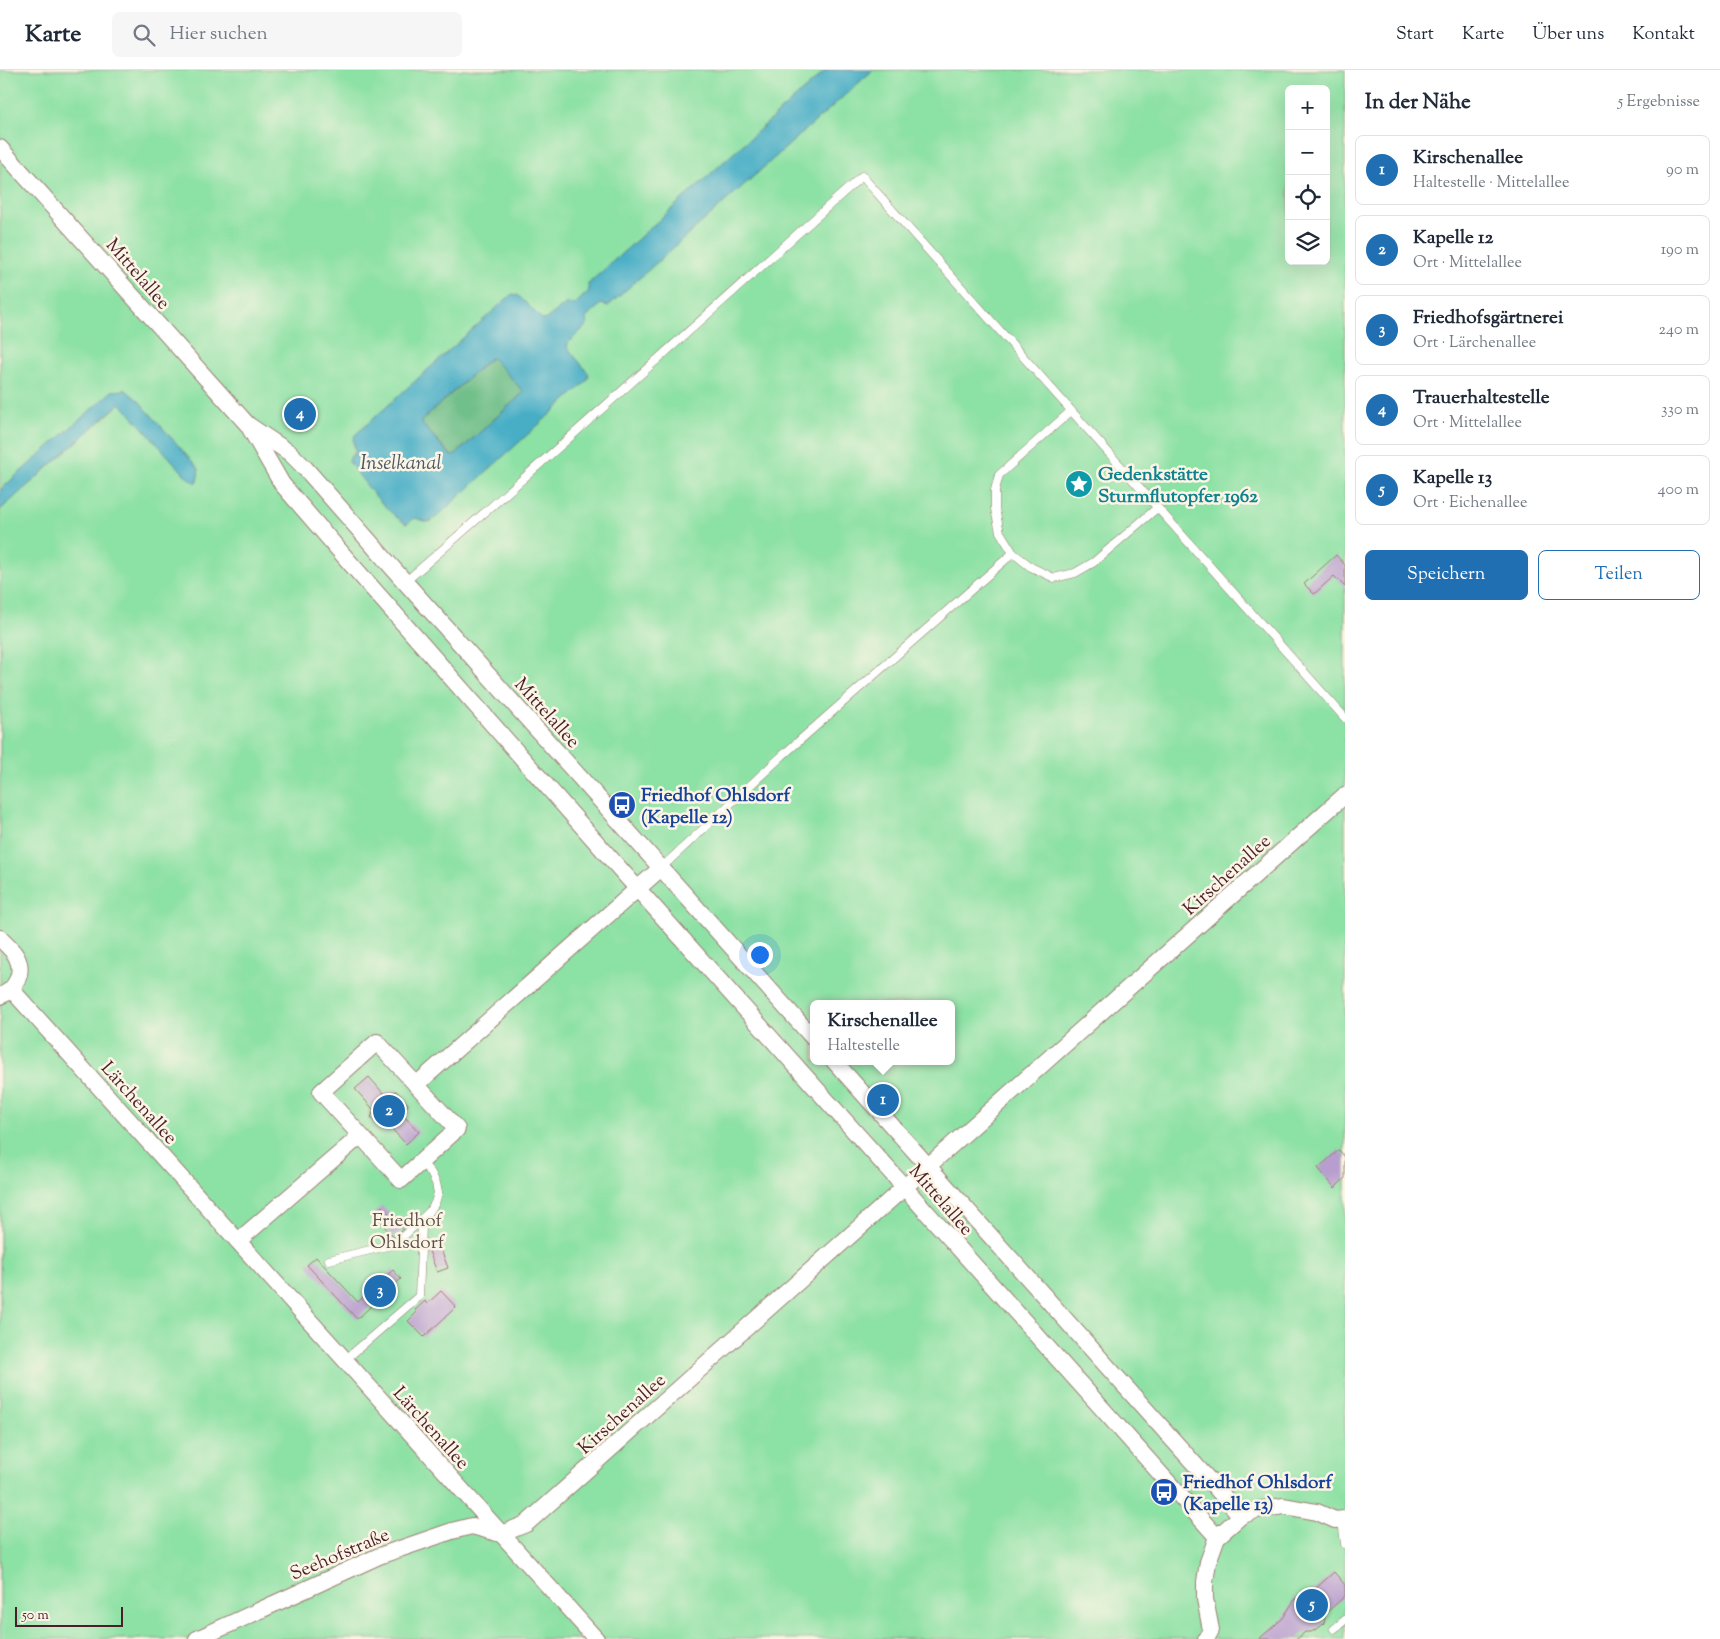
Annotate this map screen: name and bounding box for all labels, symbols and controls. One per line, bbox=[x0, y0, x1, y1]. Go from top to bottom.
search box bbox=[112, 12, 462, 57]
text: Karte bbox=[25, 18, 82, 52]
icon: search bbox=[130, 21, 158, 49]
text: Hier suchen bbox=[170, 21, 268, 48]
text: Start bbox=[1396, 22, 1434, 48]
text: Karte bbox=[1462, 22, 1504, 48]
text: Über uns bbox=[1532, 22, 1604, 48]
text: Kontakt bbox=[1632, 22, 1695, 48]
map controls bbox=[1285, 85, 1330, 265]
button: + bbox=[1285, 85, 1330, 130]
text: In der Nähe bbox=[1365, 88, 1471, 118]
text: 5 Ergebnisse bbox=[1618, 91, 1700, 114]
button: − bbox=[1285, 130, 1330, 175]
text: Kirschenallee bbox=[1413, 145, 1523, 172]
text: 1 bbox=[1379, 159, 1385, 182]
text: 90 m bbox=[1666, 159, 1699, 182]
text: Haltestelle · Mittelallee bbox=[1413, 172, 1569, 195]
button: locate bbox=[1285, 175, 1330, 220]
button: layers bbox=[1285, 220, 1330, 265]
text: Kapelle 12 bbox=[1413, 225, 1493, 252]
street label: Mittelallee bbox=[98, 233, 176, 316]
text: 2 bbox=[1378, 239, 1386, 262]
text: 190 m bbox=[1661, 239, 1699, 262]
text: Ort · Mittelallee bbox=[1413, 252, 1522, 275]
text: Friedhofsgärtnerei bbox=[1413, 305, 1563, 332]
text: 3 bbox=[1379, 319, 1385, 342]
text: 240 m bbox=[1658, 319, 1699, 342]
text: Ort · Lärchenallee bbox=[1413, 332, 1536, 355]
text: Trauerhaltestelle bbox=[1413, 385, 1550, 412]
pin: 4 bbox=[284, 395, 316, 433]
text: 4 bbox=[1378, 399, 1386, 422]
text: 330 m bbox=[1661, 399, 1699, 422]
text: Ort · Mittelallee bbox=[1413, 412, 1522, 435]
water label: Inselkanal bbox=[360, 450, 442, 479]
place label: Gedenkstätte Sturmflutopfer 1962 bbox=[1098, 462, 1258, 511]
text: Kapelle 13 bbox=[1413, 465, 1492, 492]
place icon: Gedenkstätte Sturmflutopfer 1962 bbox=[1064, 469, 1094, 499]
text: 5 bbox=[1379, 479, 1385, 502]
text: 400 m bbox=[1658, 479, 1699, 502]
text: Ort · Eichenallee bbox=[1413, 492, 1527, 515]
button: Speichern bbox=[1365, 550, 1528, 600]
button: Teilen bbox=[1538, 550, 1700, 600]
street label: Mittelallee bbox=[507, 672, 585, 755]
place label: Friedhof Ohlsdorf (Kapelle 12) bbox=[641, 783, 791, 832]
bus stop icon: Friedhof Ohlsdorf (Kapelle 12) bbox=[607, 790, 637, 820]
street label: Kirschenallee bbox=[1178, 829, 1278, 923]
your location bbox=[747, 942, 773, 968]
popup bbox=[810, 1000, 955, 1065]
text: Kirschenallee bbox=[827, 1008, 938, 1035]
text: Haltestelle bbox=[827, 1035, 900, 1058]
street label: Lärchenallee bbox=[93, 1056, 183, 1151]
pin: 1 bbox=[867, 1081, 899, 1119]
pin: 2 bbox=[373, 1092, 405, 1130]
street label: Mittelallee bbox=[901, 1159, 979, 1242]
park label: Friedhof Ohlsdorf bbox=[370, 1208, 446, 1257]
pin: 3 bbox=[364, 1272, 396, 1310]
street label: Kirschenallee bbox=[573, 1368, 673, 1462]
street label: Lärchenallee bbox=[385, 1381, 475, 1476]
place label: Friedhof Ohlsdorf (Kapelle 13) bbox=[1183, 1470, 1333, 1519]
bus stop icon: Friedhof Ohlsdorf (Kapelle 13) bbox=[1149, 1477, 1179, 1507]
street label: Seehofstraße bbox=[286, 1522, 394, 1588]
pin: 5 bbox=[1296, 1586, 1328, 1624]
scale bar bbox=[15, 1604, 122, 1627]
text: 50 m bbox=[22, 1606, 49, 1626]

